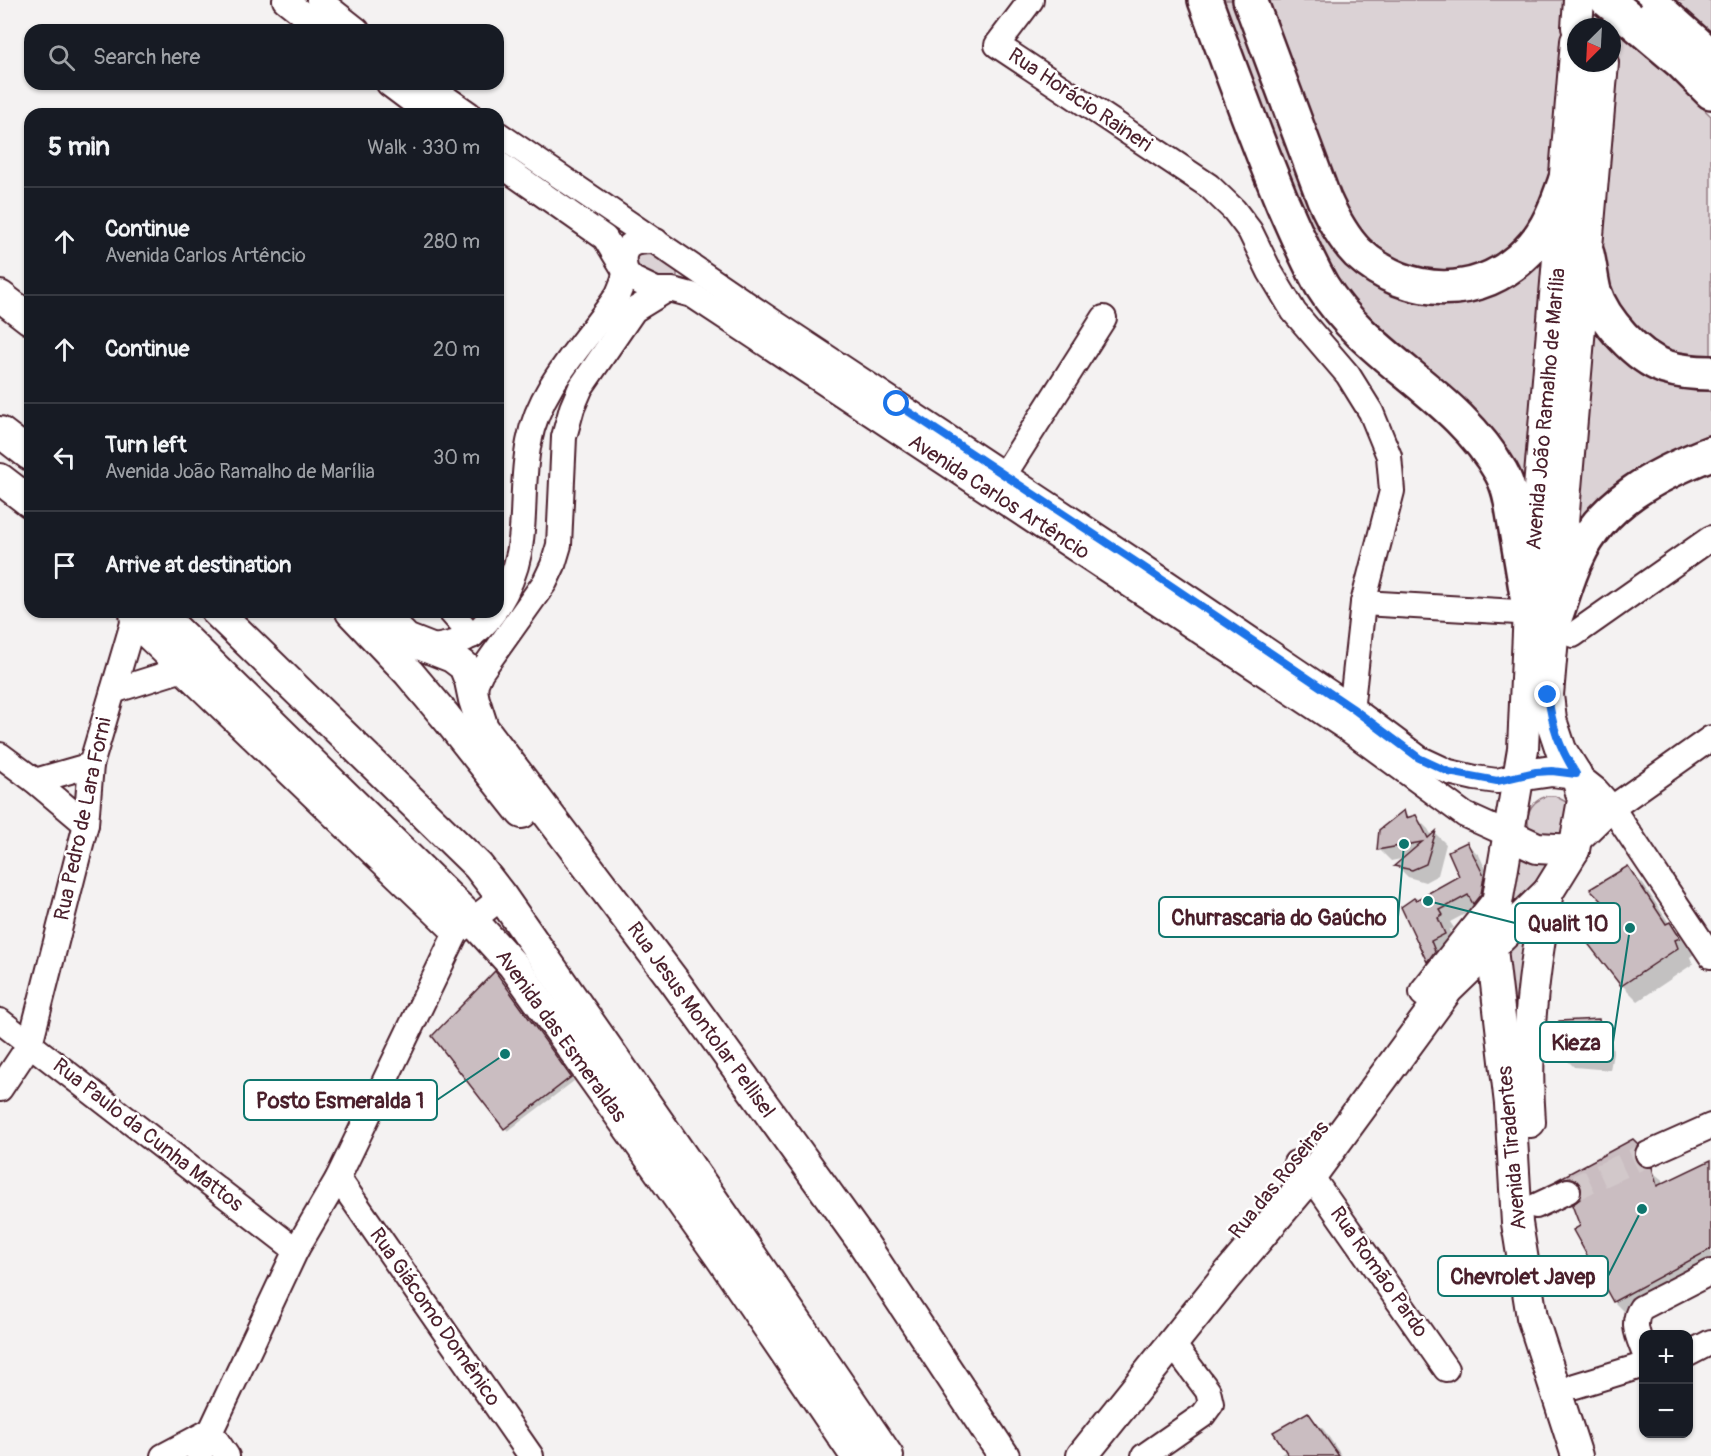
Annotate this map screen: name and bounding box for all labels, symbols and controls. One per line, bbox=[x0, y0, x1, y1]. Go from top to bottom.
north arrow bbox=[1567, 18, 1621, 72]
search box bbox=[24, 24, 504, 90]
icon: search bbox=[45, 41, 78, 74]
street label: Rua Horácio Raineri bbox=[1003, 42, 1157, 158]
text: Search here bbox=[93, 43, 200, 71]
text: 5 min bbox=[48, 131, 110, 163]
text: Walk · 330 m bbox=[367, 135, 480, 160]
text: Continue bbox=[105, 215, 189, 243]
icon: ahead bbox=[48, 225, 81, 258]
text: 280 m bbox=[423, 229, 480, 254]
text: Avenida Carlos Artêncio bbox=[105, 243, 306, 268]
street label: Avenida João Ramalho de Marília bbox=[1520, 267, 1572, 551]
icon: ahead bbox=[48, 333, 81, 366]
text: Continue bbox=[105, 335, 189, 363]
text: 20 m bbox=[433, 337, 480, 362]
route start bbox=[883, 390, 909, 416]
street label: Avenida Carlos Artêncio bbox=[903, 428, 1095, 566]
text: Turn left bbox=[105, 431, 187, 459]
icon: left bbox=[48, 441, 81, 474]
text: 30 m bbox=[433, 445, 480, 470]
text: Avenida João Ramalho de Marília bbox=[105, 459, 375, 484]
icon: arrive bbox=[48, 549, 81, 582]
text: Arrive at destination bbox=[105, 551, 291, 579]
route end bbox=[1534, 681, 1560, 707]
street label: Rua Pedro de Lara Forni bbox=[48, 715, 118, 923]
callout: Churrascaria do Gaúcho bbox=[1159, 897, 1398, 937]
callout: Qualit 10 bbox=[1515, 903, 1620, 943]
text: Churrascaria do Gaúcho bbox=[1171, 904, 1387, 932]
text: Qualit 10 bbox=[1527, 910, 1609, 938]
street label: Rua Jesus Montolar Pellisel bbox=[621, 917, 781, 1123]
street label: Avenida das Esmeraldas bbox=[489, 944, 633, 1128]
callout: Kieza bbox=[1540, 1022, 1613, 1062]
text: Kieza bbox=[1551, 1029, 1601, 1057]
street label: Rua Paulo da Cunha Mattos bbox=[47, 1052, 249, 1218]
street label: Avenida Tiradentes bbox=[1491, 1064, 1533, 1231]
callout: Posto Esmeralda 1 bbox=[244, 1080, 437, 1120]
text: Posto Esmeralda 1 bbox=[256, 1087, 424, 1115]
street label: Rua das Roseiras bbox=[1223, 1115, 1335, 1245]
street label: Rua Romão Pardo bbox=[1324, 1201, 1434, 1343]
street label: Rua Giácomo Domênico bbox=[363, 1223, 507, 1411]
callout: Chevrolet Javep bbox=[1438, 1256, 1608, 1296]
text: Chevrolet Javep bbox=[1450, 1263, 1596, 1291]
map controls bbox=[1639, 1330, 1693, 1438]
button: + bbox=[1639, 1330, 1693, 1384]
button: − bbox=[1639, 1384, 1693, 1438]

